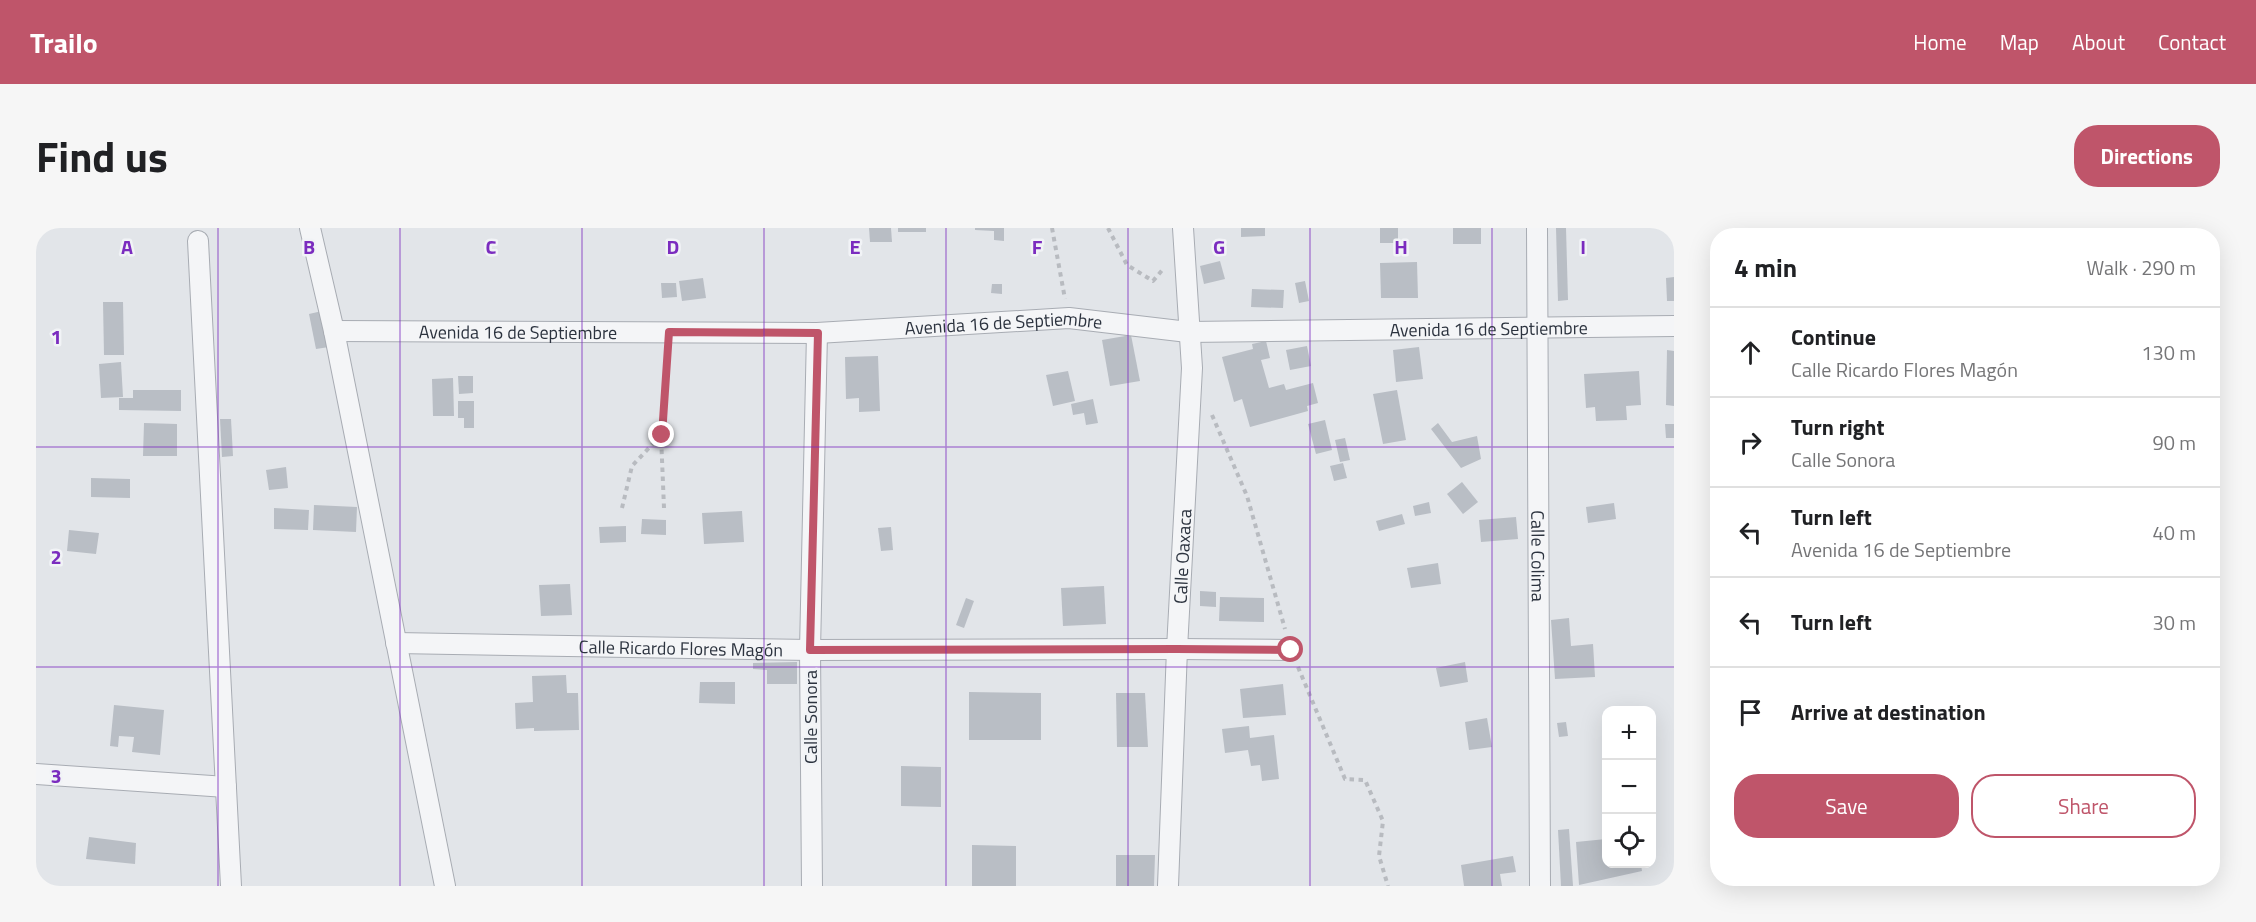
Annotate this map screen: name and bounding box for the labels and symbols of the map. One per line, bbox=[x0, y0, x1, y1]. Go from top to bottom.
text: A bbox=[121, 231, 133, 262]
text: B bbox=[303, 231, 315, 262]
text: C bbox=[486, 231, 497, 262]
text: D bbox=[667, 231, 679, 262]
text: E bbox=[849, 231, 861, 262]
text: F bbox=[1032, 231, 1043, 262]
text: G bbox=[1213, 231, 1225, 262]
text: H bbox=[1394, 231, 1408, 262]
text: I bbox=[1580, 231, 1586, 262]
street label: Avenida 16 de Septiembre bbox=[904, 304, 1104, 341]
street label: Avenida 16 de Septiembre bbox=[1389, 314, 1588, 343]
street label: Avenida 16 de Septiembre bbox=[419, 318, 617, 346]
text: 1 bbox=[50, 321, 62, 352]
route end bbox=[648, 421, 674, 447]
street label: Calle Oaxaca bbox=[1166, 508, 1198, 605]
street label: Calle Colima bbox=[1525, 510, 1552, 602]
text: 2 bbox=[50, 541, 62, 572]
street label: Calle Ricardo Flores Magón bbox=[579, 633, 783, 663]
route start bbox=[1277, 636, 1303, 662]
street label: Calle Sonora bbox=[797, 670, 824, 764]
text: 3 bbox=[50, 760, 62, 791]

